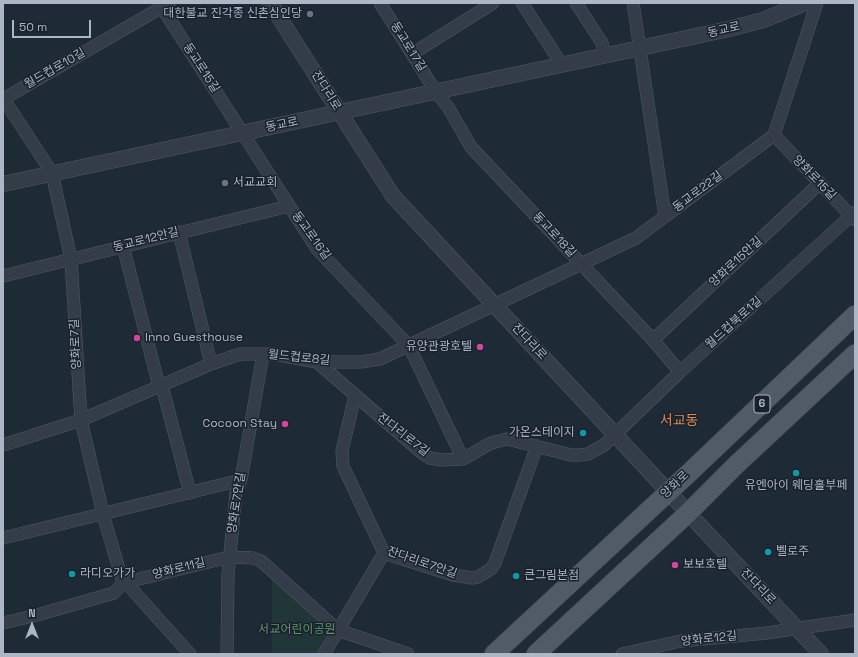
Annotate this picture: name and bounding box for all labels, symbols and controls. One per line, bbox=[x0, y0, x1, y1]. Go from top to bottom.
place label: 대한불교 진각종 신촌심인당 bbox=[163, 7, 302, 21]
marker: 대한불교 진각종 신촌심인당 bbox=[305, 9, 315, 19]
scale bar bbox=[14, 12, 93, 38]
text: 50 m bbox=[19, 19, 47, 35]
street label: 동교로17길 bbox=[387, 19, 429, 75]
street label: 동교로 bbox=[706, 19, 742, 41]
street label: 동교로15길 bbox=[180, 40, 222, 96]
street label: 월드컵로10길 bbox=[22, 46, 88, 92]
street label: 잔다리로 bbox=[308, 68, 344, 114]
street label: 동교로 bbox=[264, 115, 300, 135]
street label: 양화로15길 bbox=[789, 153, 839, 203]
street label: 동교로22길 bbox=[670, 169, 726, 215]
place label: 서교교회 bbox=[233, 176, 277, 190]
marker: 서교교회 bbox=[220, 178, 230, 188]
street label: 동교로16길 bbox=[289, 209, 333, 263]
street label: 동교로18길 bbox=[529, 209, 579, 261]
street label: 동교로12안길 bbox=[112, 225, 180, 255]
street label: 양화로15안길 bbox=[706, 234, 766, 290]
street label: 월드컵북로1길 bbox=[703, 294, 765, 352]
street label: 양화로7길 bbox=[67, 318, 85, 370]
street label: 잔다리로 bbox=[509, 321, 549, 363]
place label: Inno Guesthouse bbox=[145, 331, 243, 345]
marker: Inno Guesthouse bbox=[132, 333, 142, 343]
place label: 유양관광호텔 bbox=[406, 340, 472, 354]
marker: 유양관광호텔 bbox=[475, 342, 485, 352]
street label: 월드컵로8길 bbox=[267, 348, 331, 368]
road number: 6 bbox=[754, 395, 770, 413]
street label: 잔다리로7길 bbox=[374, 410, 432, 460]
district label: 서교동 bbox=[660, 413, 698, 429]
place label: Cocoon Stay bbox=[202, 417, 277, 431]
marker: Cocoon Stay bbox=[280, 419, 290, 429]
place label: 가온스테이지 bbox=[509, 426, 575, 440]
marker: 가온스테이지 bbox=[578, 428, 588, 438]
street label: 양화로 bbox=[658, 468, 692, 502]
marker: 유엔아이 웨딩홀부페 bbox=[791, 468, 801, 478]
street label: 양화로7안길 bbox=[225, 471, 249, 535]
place label: 유엔아이 웨딩홀부페 bbox=[745, 479, 847, 493]
street label: 잔다리로7안길 bbox=[385, 544, 459, 582]
place label: 벨로주 bbox=[776, 545, 809, 559]
marker: 벨로주 bbox=[763, 547, 773, 557]
street label: 양화로11길 bbox=[151, 555, 207, 583]
place label: 보보호텔 bbox=[683, 558, 727, 572]
marker: 보보호텔 bbox=[670, 560, 680, 570]
street label: 잔다리로 bbox=[737, 566, 779, 608]
place label: 라디오가가 bbox=[80, 567, 135, 581]
marker: 라디오가가 bbox=[67, 569, 77, 579]
place label: 큰그림본점 bbox=[524, 569, 579, 583]
marker: 큰그림본점 bbox=[511, 571, 521, 581]
north arrow bbox=[12, 605, 52, 645]
text: N bbox=[28, 606, 36, 620]
park label: 서교어린이공원 bbox=[258, 623, 336, 637]
street label: 양화로12길 bbox=[680, 629, 738, 649]

